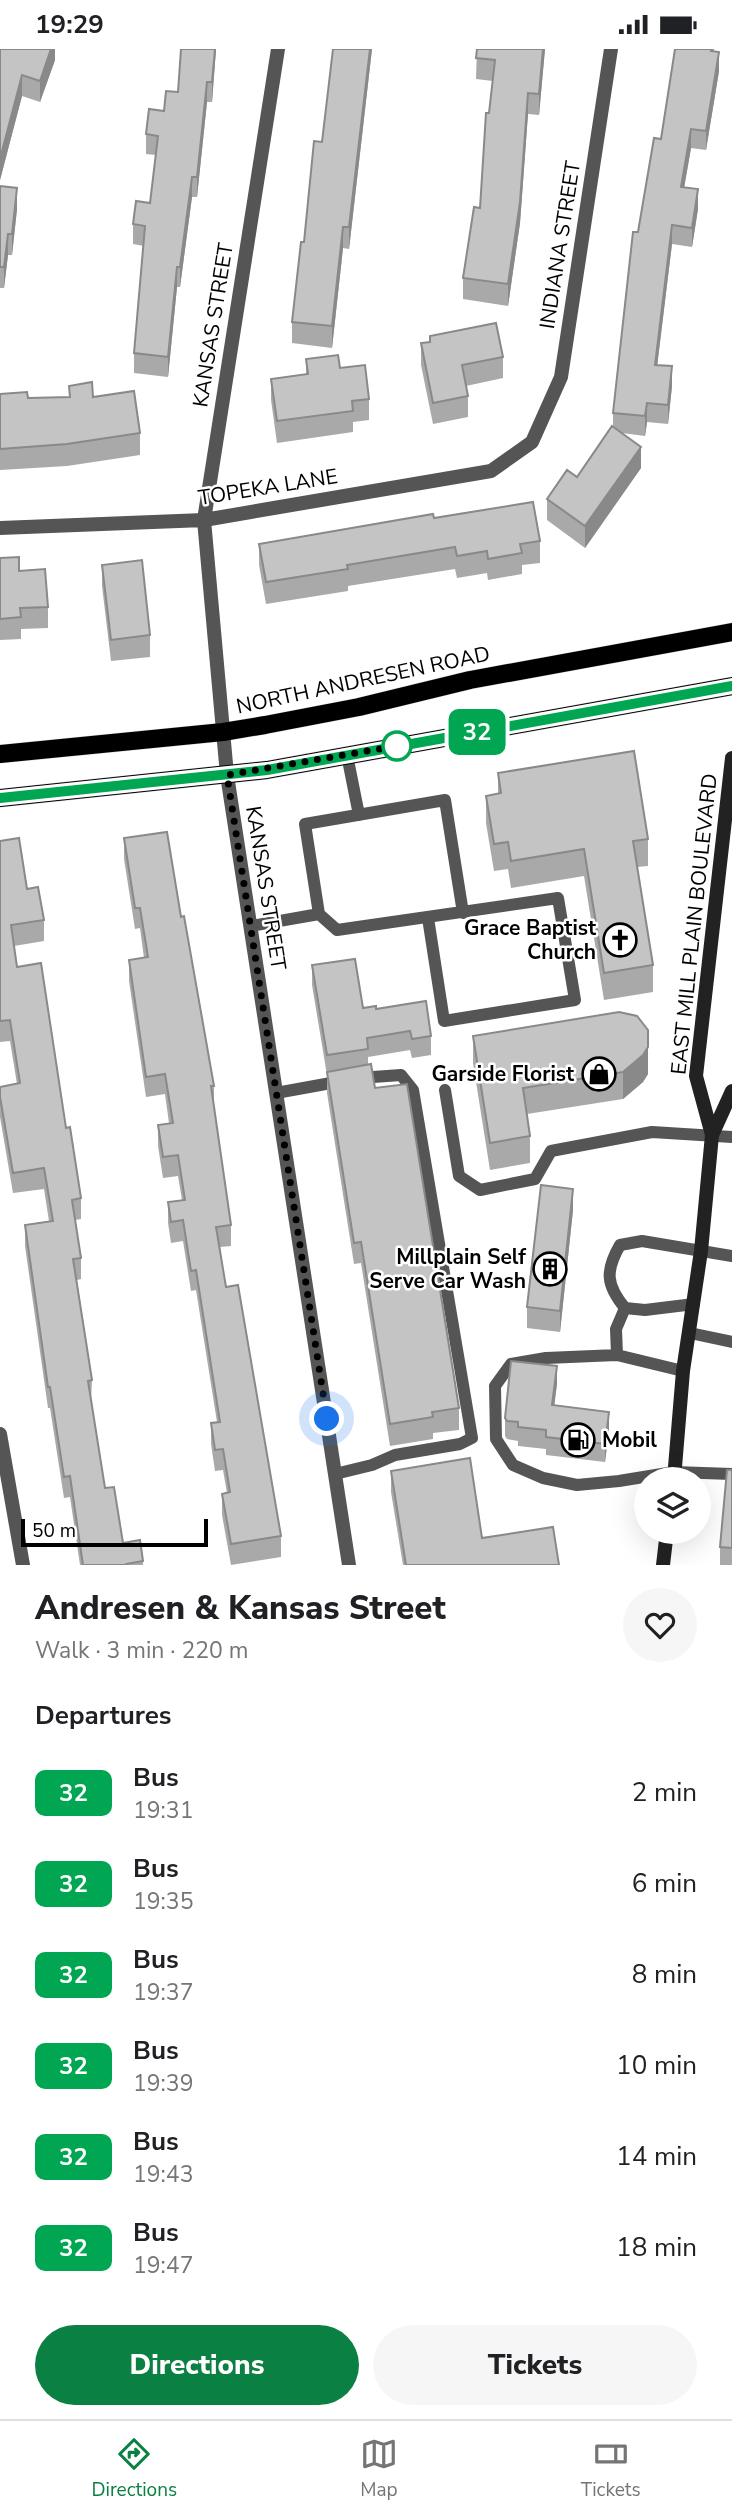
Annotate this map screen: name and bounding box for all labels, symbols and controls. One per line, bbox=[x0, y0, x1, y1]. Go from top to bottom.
text: 19:29 bbox=[35, 7, 104, 42]
street label: INDIANA STREET bbox=[533, 159, 587, 331]
street label: KANSAS STREET bbox=[186, 241, 240, 409]
street label: TOPEKA LANE bbox=[196, 462, 340, 512]
street label: NORTH ANDRESEN ROAD bbox=[234, 639, 492, 721]
line badge: 32 bbox=[446, 709, 508, 755]
text: 32 bbox=[463, 716, 491, 748]
unlabelled marker bbox=[382, 731, 412, 761]
street label: EAST MILL PLAIN BOULEVARD bbox=[664, 772, 724, 1076]
street label: KANSAS STREET bbox=[239, 804, 293, 972]
place label: Grace Baptist Church bbox=[464, 914, 597, 966]
church icon: Grace Baptist Church bbox=[601, 921, 639, 959]
shop icon: Garside Florist bbox=[580, 1055, 618, 1093]
place label: Garside Florist bbox=[431, 1060, 575, 1088]
place label: Millplain Self Serve Car Wash bbox=[369, 1243, 526, 1295]
building icon: Millplain Self Serve Car Wash bbox=[531, 1250, 569, 1288]
your location bbox=[309, 1401, 344, 1436]
fuel station icon: Mobil bbox=[559, 1421, 597, 1459]
place label: Mobil bbox=[602, 1426, 657, 1454]
map controls bbox=[634, 1467, 711, 1544]
button: layers bbox=[634, 1467, 711, 1544]
scale bar bbox=[21, 1516, 208, 1548]
text: 50 m bbox=[32, 1518, 76, 1544]
text: Andresen & Kansas Street bbox=[35, 1586, 446, 1631]
button: heart bbox=[623, 1588, 697, 1662]
text: Walk · 3 min · 220 m bbox=[35, 1635, 248, 1666]
text: Departures bbox=[35, 1698, 171, 1733]
text: Bus bbox=[133, 1760, 179, 1795]
text: 2 min bbox=[632, 1775, 697, 1810]
text: 32 bbox=[59, 1777, 88, 1809]
text: 19:31 bbox=[133, 1795, 193, 1826]
text: Bus bbox=[133, 1851, 179, 1886]
text: 6 min bbox=[632, 1866, 697, 1901]
text: 32 bbox=[59, 1868, 88, 1900]
text: 19:35 bbox=[133, 1886, 193, 1917]
text: Bus bbox=[133, 1942, 179, 1977]
text: 8 min bbox=[632, 1957, 697, 1992]
text: 32 bbox=[59, 1959, 88, 1991]
text: 19:37 bbox=[133, 1977, 193, 2008]
text: Bus bbox=[133, 2033, 179, 2068]
text: 10 min bbox=[616, 2048, 697, 2083]
text: 32 bbox=[59, 2050, 88, 2082]
text: 19:39 bbox=[133, 2068, 193, 2099]
text: Bus bbox=[133, 2124, 179, 2159]
text: 14 min bbox=[616, 2139, 697, 2174]
text: 32 bbox=[59, 2141, 88, 2173]
text: 19:43 bbox=[133, 2159, 193, 2190]
text: Bus bbox=[133, 2215, 179, 2250]
text: 18 min bbox=[616, 2230, 697, 2265]
text: 32 bbox=[59, 2232, 88, 2264]
text: 19:47 bbox=[133, 2250, 193, 2281]
button: Directions bbox=[35, 2325, 359, 2405]
button: Tickets bbox=[373, 2325, 697, 2405]
tab: Directions bbox=[91, 2435, 177, 2503]
tab: Map bbox=[360, 2435, 398, 2503]
tab: Tickets bbox=[581, 2435, 641, 2503]

